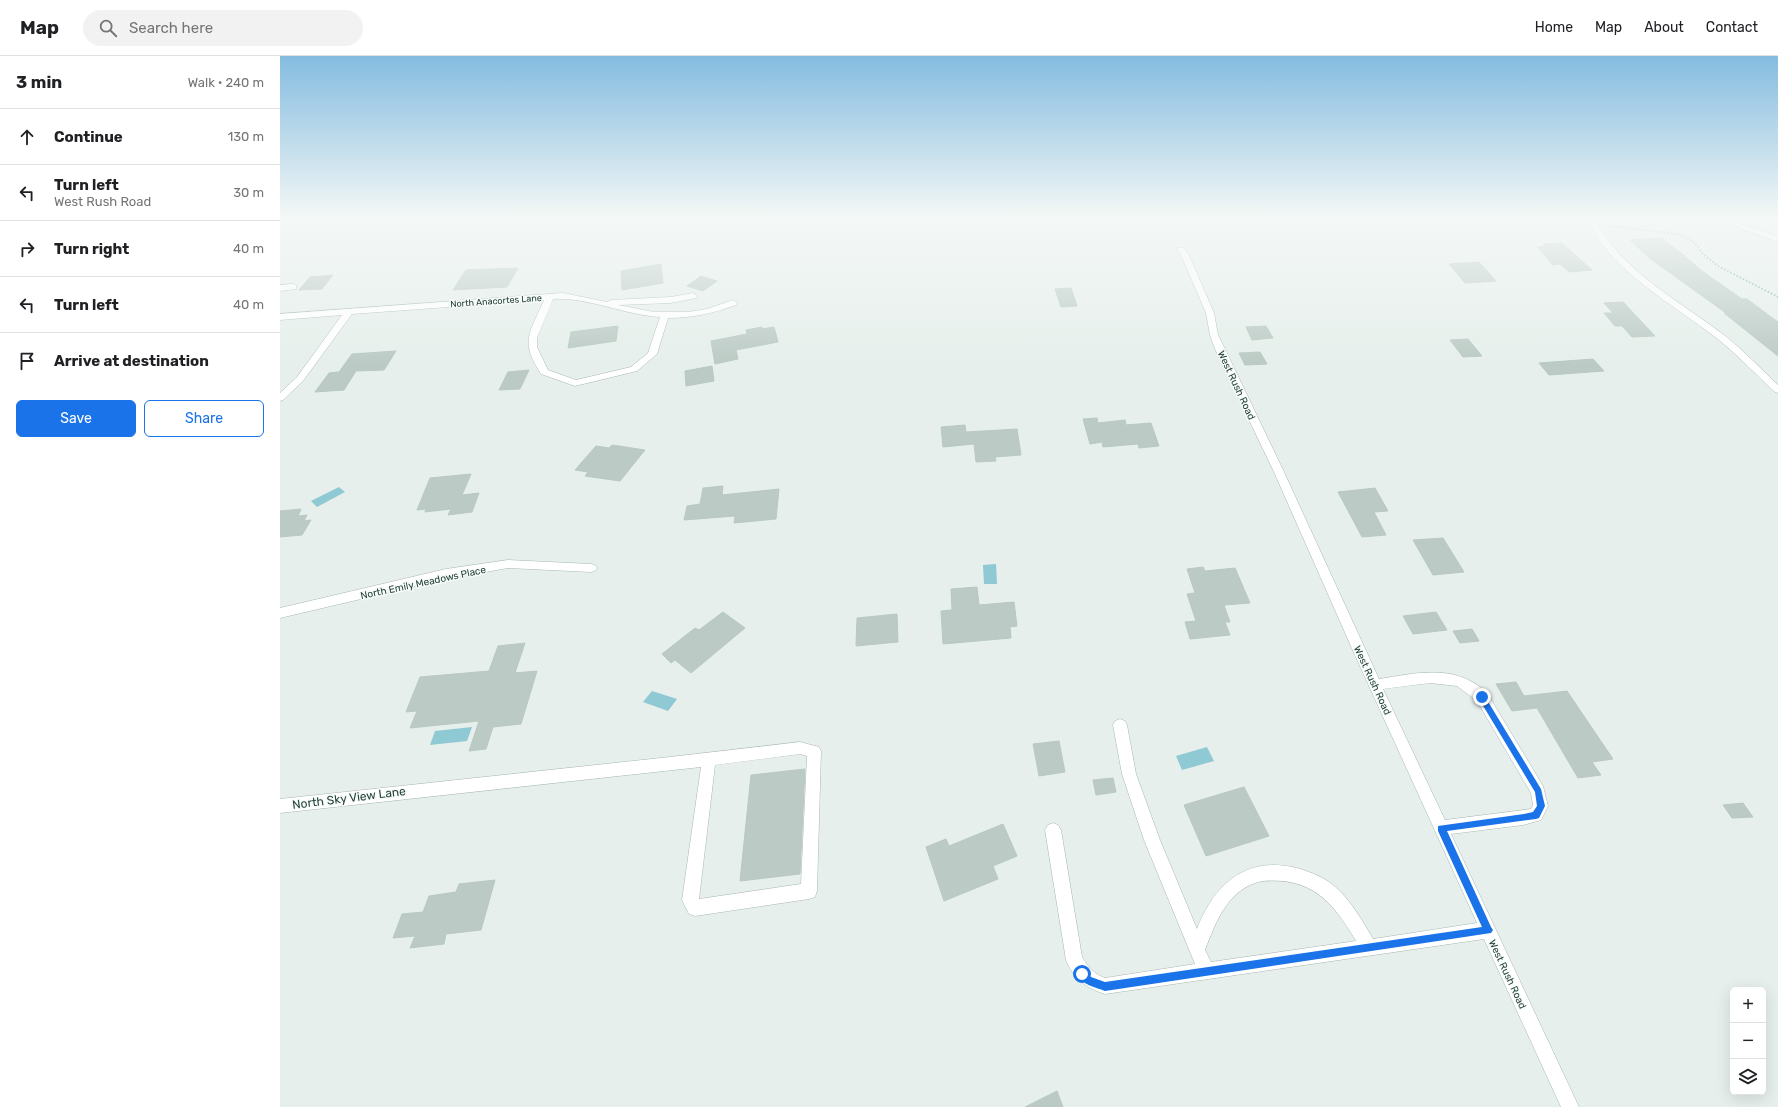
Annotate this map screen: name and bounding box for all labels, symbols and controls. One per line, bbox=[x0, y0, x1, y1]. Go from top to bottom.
search box bbox=[83, 10, 363, 46]
text: Map bbox=[20, 16, 59, 39]
icon: search bbox=[97, 17, 119, 39]
text: Search here bbox=[129, 19, 213, 37]
text: Home bbox=[1535, 19, 1573, 36]
text: Map bbox=[1595, 19, 1622, 36]
text: About bbox=[1644, 19, 1684, 36]
text: Contact bbox=[1706, 19, 1758, 36]
text: 3 min bbox=[16, 72, 62, 92]
text: Walk · 240 m bbox=[188, 75, 264, 90]
icon: ahead bbox=[16, 126, 38, 148]
text: Continue bbox=[54, 128, 123, 146]
text: 130 m bbox=[228, 129, 264, 144]
text: Turn left bbox=[54, 176, 119, 194]
icon: left bbox=[16, 182, 38, 204]
text: 30 m bbox=[233, 185, 264, 200]
text: West Rush Road bbox=[54, 194, 151, 209]
icon: right bbox=[16, 238, 38, 260]
text: Turn right bbox=[54, 240, 129, 258]
text: 40 m bbox=[233, 241, 264, 256]
street label: North Anacortes Lane bbox=[450, 293, 542, 309]
icon: left bbox=[16, 294, 38, 316]
text: Turn left bbox=[54, 296, 119, 314]
text: 40 m bbox=[233, 297, 264, 312]
street label: West Rush Road bbox=[1215, 349, 1257, 422]
icon: arrive bbox=[16, 350, 38, 372]
text: Arrive at destination bbox=[54, 352, 209, 370]
button: Save bbox=[16, 400, 136, 437]
button: Share bbox=[144, 400, 264, 437]
street label: North Emily Meadows Place bbox=[359, 564, 487, 602]
street label: West Rush Road bbox=[1351, 644, 1393, 717]
route end bbox=[1473, 688, 1491, 706]
street label: North Sky View Lane bbox=[291, 784, 407, 812]
street label: West Rush Road bbox=[1486, 938, 1528, 1011]
route start bbox=[1073, 965, 1091, 983]
map controls bbox=[1730, 987, 1766, 1095]
button: + bbox=[1730, 987, 1766, 1023]
button: − bbox=[1730, 1023, 1766, 1059]
button: layers bbox=[1730, 1059, 1766, 1095]

